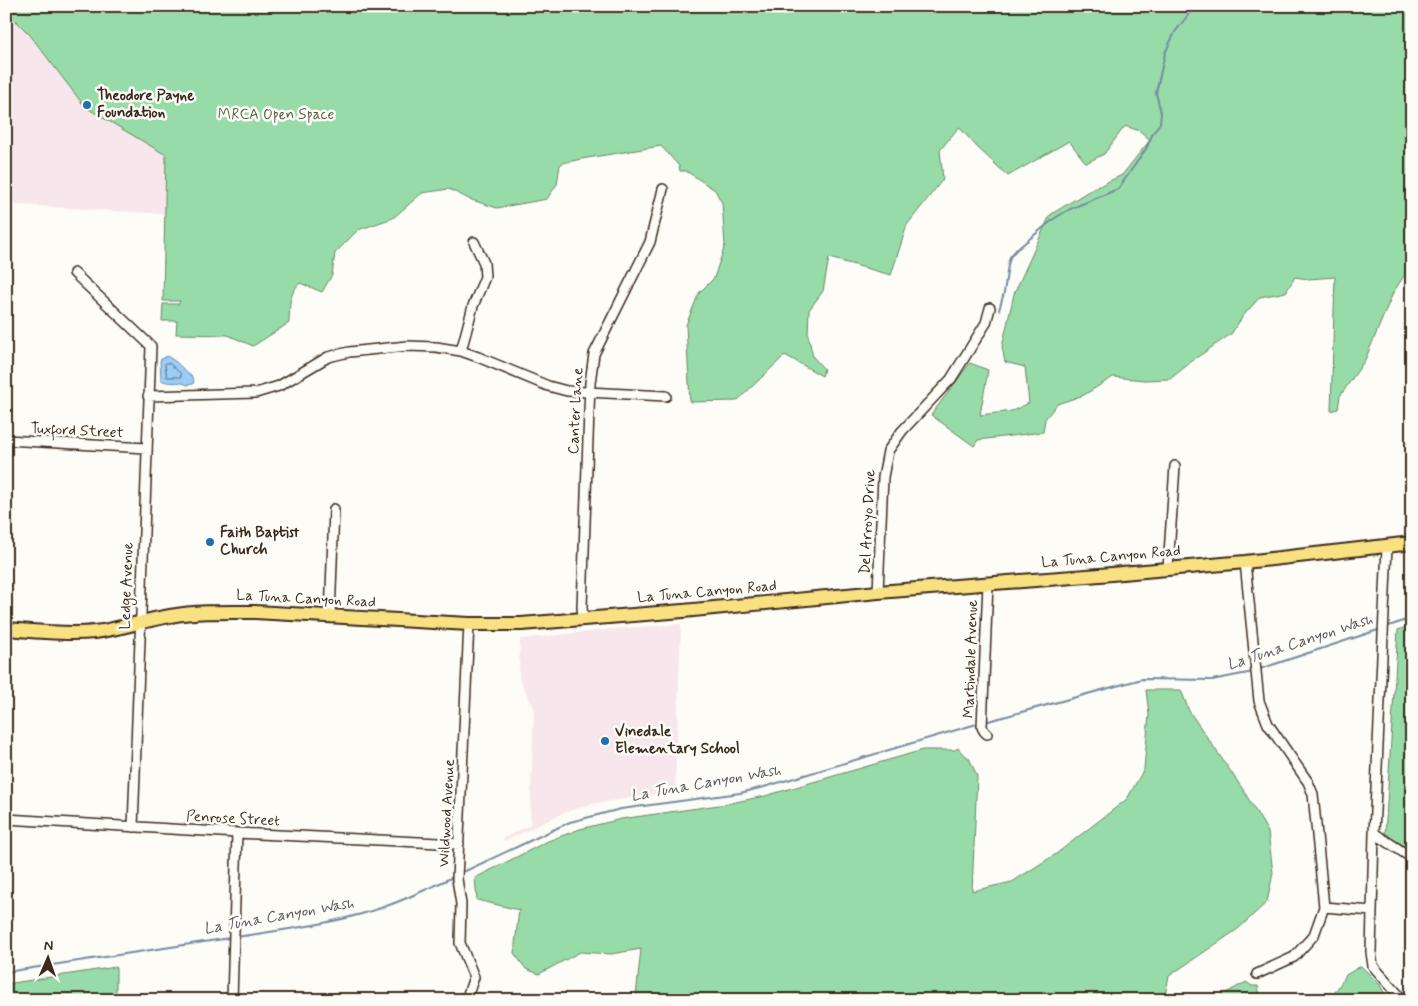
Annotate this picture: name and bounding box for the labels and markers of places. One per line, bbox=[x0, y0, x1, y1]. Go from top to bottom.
place label: Theodore Payne Foundation bbox=[97, 86, 194, 123]
marker: Theodore Payne Foundation bbox=[81, 99, 93, 111]
place label: Faith Baptist Church bbox=[220, 523, 300, 560]
marker: Faith Baptist Church bbox=[204, 536, 216, 548]
place label: Vinedale Elementary School bbox=[615, 722, 740, 759]
marker: Vinedale Elementary School bbox=[599, 735, 611, 747]

